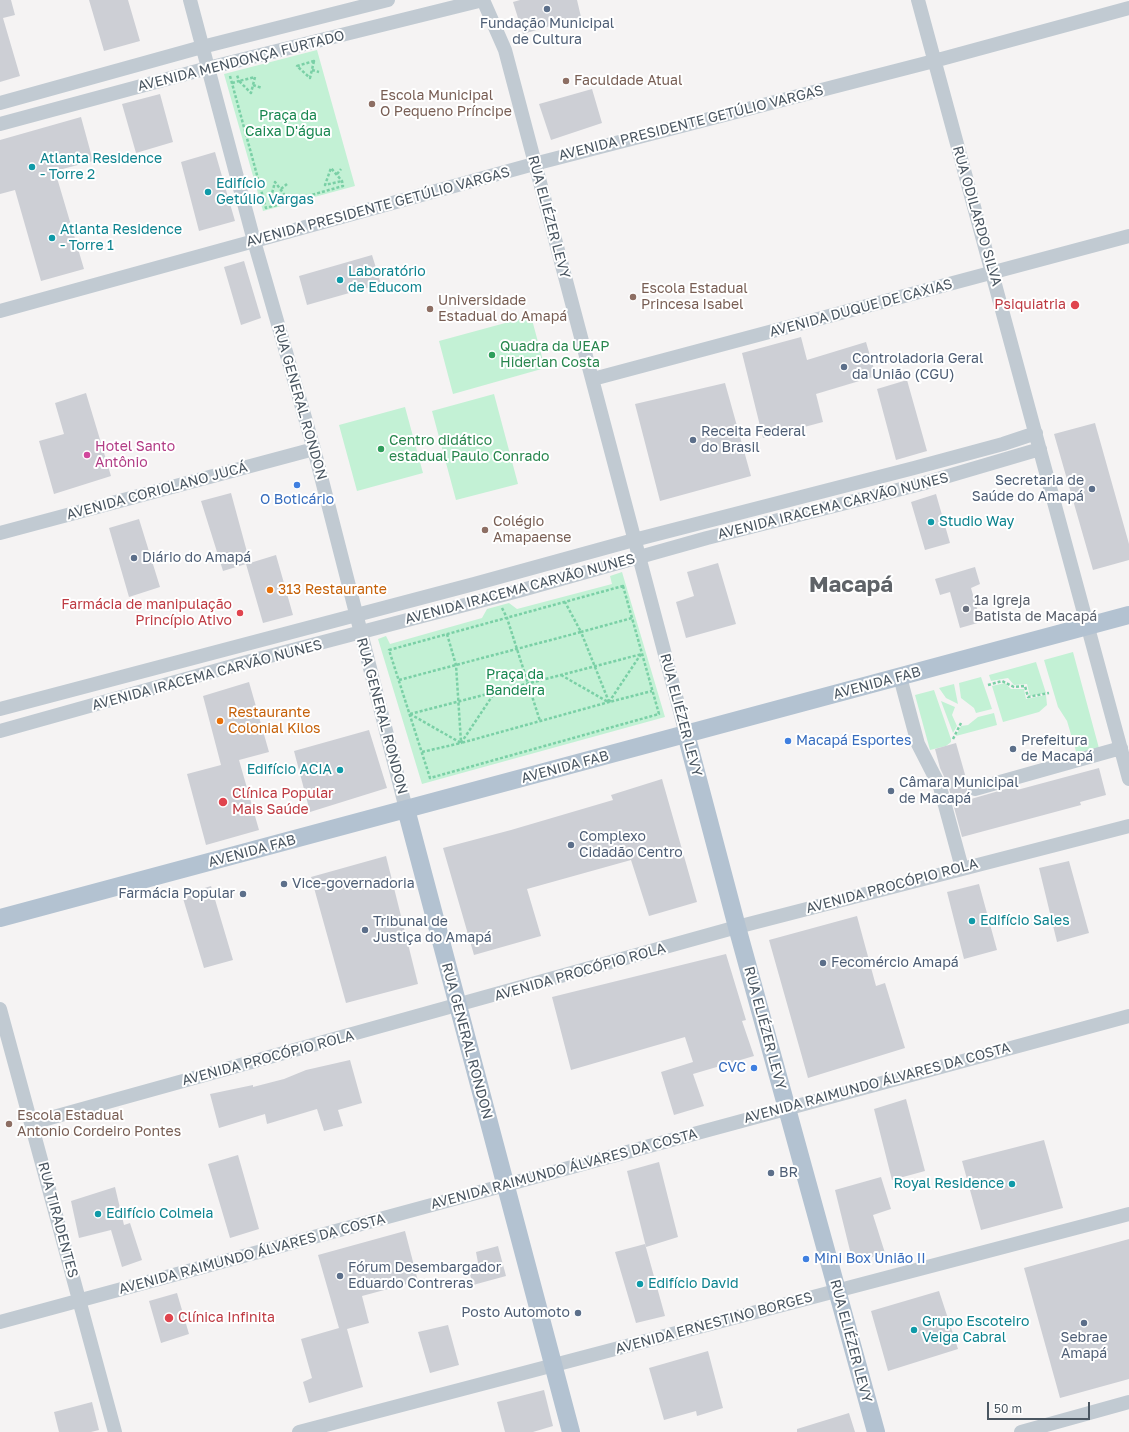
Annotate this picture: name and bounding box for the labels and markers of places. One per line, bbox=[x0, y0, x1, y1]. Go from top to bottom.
marker: Fundação Municipal de Cultura bbox=[542, 4, 552, 14]
place label: Fundação Municipal de Cultura bbox=[480, 16, 614, 48]
place label: Faculdade Atual bbox=[574, 73, 682, 89]
marker: Faculdade Atual bbox=[561, 76, 571, 86]
place label: Escola Municipal O Pequeno Príncipe bbox=[380, 88, 512, 120]
marker: Escola Municipal O Pequeno Príncipe bbox=[367, 99, 377, 109]
place label: Atlanta Residence - Torre 2 bbox=[40, 151, 162, 184]
marker: Atlanta Residence - Torre 2 bbox=[27, 162, 37, 172]
place label: Edifício Getúlio Vargas bbox=[216, 176, 314, 208]
marker: Edifício Getúlio Vargas bbox=[203, 187, 213, 197]
place label: Atlanta Residence - Torre 1 bbox=[60, 222, 182, 254]
marker: Atlanta Residence - Torre 1 bbox=[47, 233, 57, 243]
place label: Laboratório de Educom bbox=[348, 264, 426, 296]
marker: Laboratório de Educom bbox=[335, 275, 345, 285]
place label: Escola Estadual Princesa Isabel bbox=[641, 281, 748, 314]
marker: Escola Estadual Princesa Isabel bbox=[628, 292, 638, 302]
place label: Universidade Estadual do Amapá bbox=[438, 293, 567, 326]
place label: Psiquiatria bbox=[994, 297, 1066, 313]
marker: Psiquiatria bbox=[1069, 299, 1081, 311]
marker: Universidade Estadual do Amapá bbox=[425, 304, 435, 314]
place label: Quadra da UEAP Hiderlan Costa bbox=[500, 339, 609, 372]
marker: Quadra da UEAP Hiderlan Costa bbox=[487, 350, 497, 360]
place label: Controladoria Geral da União (CGU) bbox=[852, 351, 983, 384]
marker: Controladoria Geral da União (CGU) bbox=[839, 362, 849, 372]
place label: Receita Federal do Brasil bbox=[701, 424, 806, 456]
place label: Centro didático estadual Paulo Conrado bbox=[389, 433, 549, 466]
marker: Receita Federal do Brasil bbox=[688, 435, 698, 445]
place label: Hotel Santo Antônio bbox=[95, 439, 175, 472]
marker: Centro didático estadual Paulo Conrado bbox=[376, 444, 386, 454]
marker: Hotel Santo Antônio bbox=[82, 450, 92, 460]
place label: Secretaria de Saúde do Amapá bbox=[972, 473, 1084, 506]
marker: O Boticário bbox=[292, 480, 302, 490]
marker: Secretaria de Saúde do Amapá bbox=[1087, 484, 1097, 494]
place label: O Boticário bbox=[260, 492, 334, 508]
place label: Colégio Amapaense bbox=[493, 514, 571, 546]
place label: Studio Way bbox=[939, 514, 1014, 530]
marker: Studio Way bbox=[926, 517, 936, 527]
marker: Colégio Amapaense bbox=[480, 525, 490, 535]
place label: Diário do Amapá bbox=[142, 550, 251, 566]
marker: Diário do Amapá bbox=[129, 553, 139, 563]
place label: 313 Restaurante bbox=[278, 582, 387, 598]
marker: 313 Restaurante bbox=[265, 585, 275, 595]
place label: 1a Igreja Batista de Macapá bbox=[974, 593, 1097, 626]
place label: Farmácia de manipulação Princípio Ativo bbox=[61, 597, 232, 630]
marker: 1a Igreja Batista de Macapá bbox=[961, 604, 971, 614]
marker: Farmácia de manipulação Princípio Ativo bbox=[235, 608, 245, 618]
place label: Restaurante Colonial Kilos bbox=[228, 705, 320, 738]
marker: Restaurante Colonial Kilos bbox=[215, 716, 225, 726]
place label: Macapá Esportes bbox=[796, 733, 911, 749]
place label: Prefeitura de Macapá bbox=[1021, 733, 1093, 766]
marker: Macapá Esportes bbox=[783, 736, 793, 746]
marker: Prefeitura de Macapá bbox=[1008, 744, 1018, 754]
place label: Edifício ACIA bbox=[247, 762, 332, 778]
marker: Edifício ACIA bbox=[335, 765, 345, 775]
place label: Câmara Municipal de Macapá bbox=[899, 775, 1019, 808]
place label: Clínica Popular Mais Saúde bbox=[232, 786, 334, 818]
marker: Câmara Municipal de Macapá bbox=[886, 786, 896, 796]
marker: Clínica Popular Mais Saúde bbox=[217, 796, 229, 808]
place label: Complexo Cidadão Centro bbox=[579, 829, 683, 862]
marker: Complexo Cidadão Centro bbox=[566, 840, 576, 850]
place label: Vice-governadoria bbox=[292, 876, 415, 892]
marker: Vice-governadoria bbox=[279, 879, 289, 889]
place label: Farmácia Popular bbox=[118, 886, 235, 902]
marker: Farmácia Popular bbox=[238, 889, 248, 899]
place label: Edifício Sales bbox=[980, 913, 1070, 929]
place label: Tribunal de Justiça do Amapá bbox=[373, 914, 492, 946]
marker: Edifício Sales bbox=[967, 916, 977, 926]
marker: Tribunal de Justiça do Amapá bbox=[360, 925, 370, 935]
place label: Fecomércio Amapá bbox=[831, 955, 959, 971]
marker: Fecomércio Amapá bbox=[818, 958, 828, 968]
place label: CVC bbox=[718, 1060, 746, 1076]
marker: CVC bbox=[749, 1063, 759, 1073]
place label: Escola Estadual Antonio Cordeiro Pontes bbox=[17, 1108, 181, 1140]
marker: Escola Estadual Antonio Cordeiro Pontes bbox=[4, 1119, 14, 1129]
place label: BR bbox=[779, 1165, 798, 1181]
marker: BR bbox=[766, 1168, 776, 1178]
place label: Royal Residence bbox=[893, 1176, 1004, 1192]
marker: Royal Residence bbox=[1007, 1179, 1017, 1189]
place label: Edifício Colmeia bbox=[106, 1206, 213, 1222]
marker: Edifício Colmeia bbox=[93, 1209, 103, 1219]
place label: Mini Box União II bbox=[814, 1251, 926, 1267]
marker: Mini Box União II bbox=[801, 1254, 811, 1264]
place label: Fórum Desembargador Eduardo Contreras bbox=[348, 1260, 501, 1292]
marker: Fórum Desembargador Eduardo Contreras bbox=[335, 1271, 345, 1281]
place label: Edifício David bbox=[648, 1276, 739, 1292]
marker: Edifício David bbox=[635, 1279, 645, 1289]
place label: Posto Automoto bbox=[461, 1305, 570, 1321]
marker: Posto Automoto bbox=[573, 1308, 583, 1318]
place label: Clínica Infinita bbox=[178, 1310, 275, 1326]
marker: Clínica Infinita bbox=[163, 1312, 175, 1324]
place label: Grupo Escoteiro Veiga Cabral bbox=[922, 1314, 1029, 1346]
marker: Sebrae Amapá bbox=[1079, 1318, 1089, 1328]
marker: Grupo Escoteiro Veiga Cabral bbox=[909, 1325, 919, 1335]
place label: Sebrae Amapá bbox=[1060, 1330, 1108, 1362]

